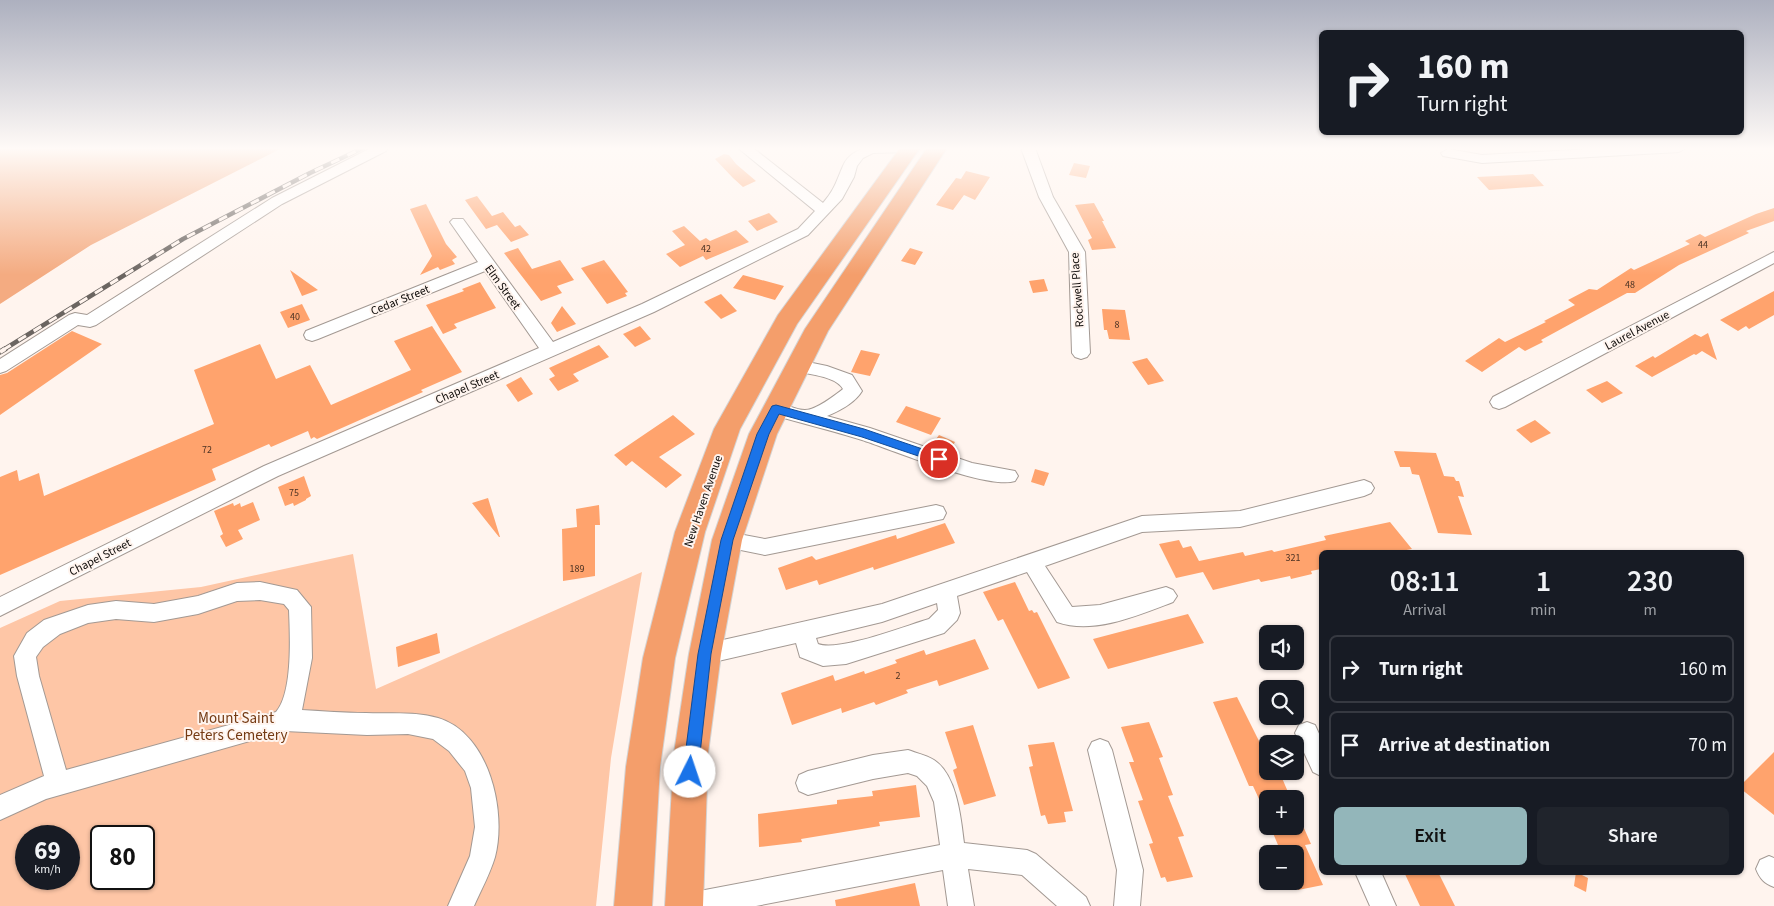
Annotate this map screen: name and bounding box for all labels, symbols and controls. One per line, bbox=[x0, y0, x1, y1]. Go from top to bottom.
text: 160 m bbox=[1417, 42, 1509, 92]
icon: right bbox=[1334, 50, 1399, 115]
text: Turn right bbox=[1417, 88, 1507, 120]
house number: 44 bbox=[1698, 238, 1708, 252]
house number: 42 bbox=[701, 242, 711, 256]
street label: Rockwell Place bbox=[1066, 252, 1089, 328]
street label: Elm Street bbox=[480, 261, 525, 313]
house number: 48 bbox=[1625, 278, 1635, 292]
street label: Cedar Street bbox=[368, 281, 432, 320]
street label: Laurel Avenue bbox=[1602, 306, 1673, 355]
house number: 40 bbox=[290, 310, 300, 324]
house number: 8 bbox=[1115, 318, 1120, 332]
street label: Chapel Street bbox=[433, 366, 502, 408]
pin bbox=[918, 438, 960, 480]
house number: 72 bbox=[202, 443, 212, 457]
icon: arrive bbox=[925, 445, 953, 473]
street label: New Haven Avenue bbox=[680, 453, 727, 549]
house number: 75 bbox=[289, 486, 299, 500]
street label: Chapel Street bbox=[66, 535, 134, 580]
house number: 321 bbox=[1286, 551, 1300, 565]
text: 08:11 bbox=[1390, 560, 1460, 603]
text: 1 bbox=[1536, 560, 1551, 603]
text: 230 bbox=[1627, 560, 1673, 603]
house number: 189 bbox=[570, 562, 584, 576]
text: Arrival bbox=[1403, 599, 1446, 621]
text: min bbox=[1530, 599, 1556, 621]
text: m bbox=[1644, 599, 1657, 621]
map controls bbox=[1259, 625, 1304, 890]
button: sound bbox=[1259, 625, 1304, 670]
icon: right bbox=[1336, 655, 1364, 683]
text: Turn right bbox=[1379, 656, 1463, 683]
text: 160 m bbox=[1679, 656, 1727, 683]
house number: 2 bbox=[896, 669, 901, 683]
button: search bbox=[1259, 680, 1304, 725]
park label: Mount Saint Peters Cemetery bbox=[185, 708, 287, 746]
icon: arrive bbox=[1336, 731, 1364, 759]
text: Arrive at destination bbox=[1379, 732, 1550, 759]
text: 70 m bbox=[1689, 732, 1727, 759]
button: layers bbox=[1259, 735, 1304, 780]
position arrow bbox=[663, 745, 715, 797]
button: + bbox=[1259, 790, 1304, 835]
button: Exit bbox=[1334, 807, 1527, 865]
button: Share bbox=[1537, 807, 1729, 865]
speed limit sign: 80 bbox=[90, 825, 155, 890]
text: 69 bbox=[34, 833, 61, 869]
button: − bbox=[1259, 845, 1304, 890]
text: km/h bbox=[34, 861, 61, 878]

